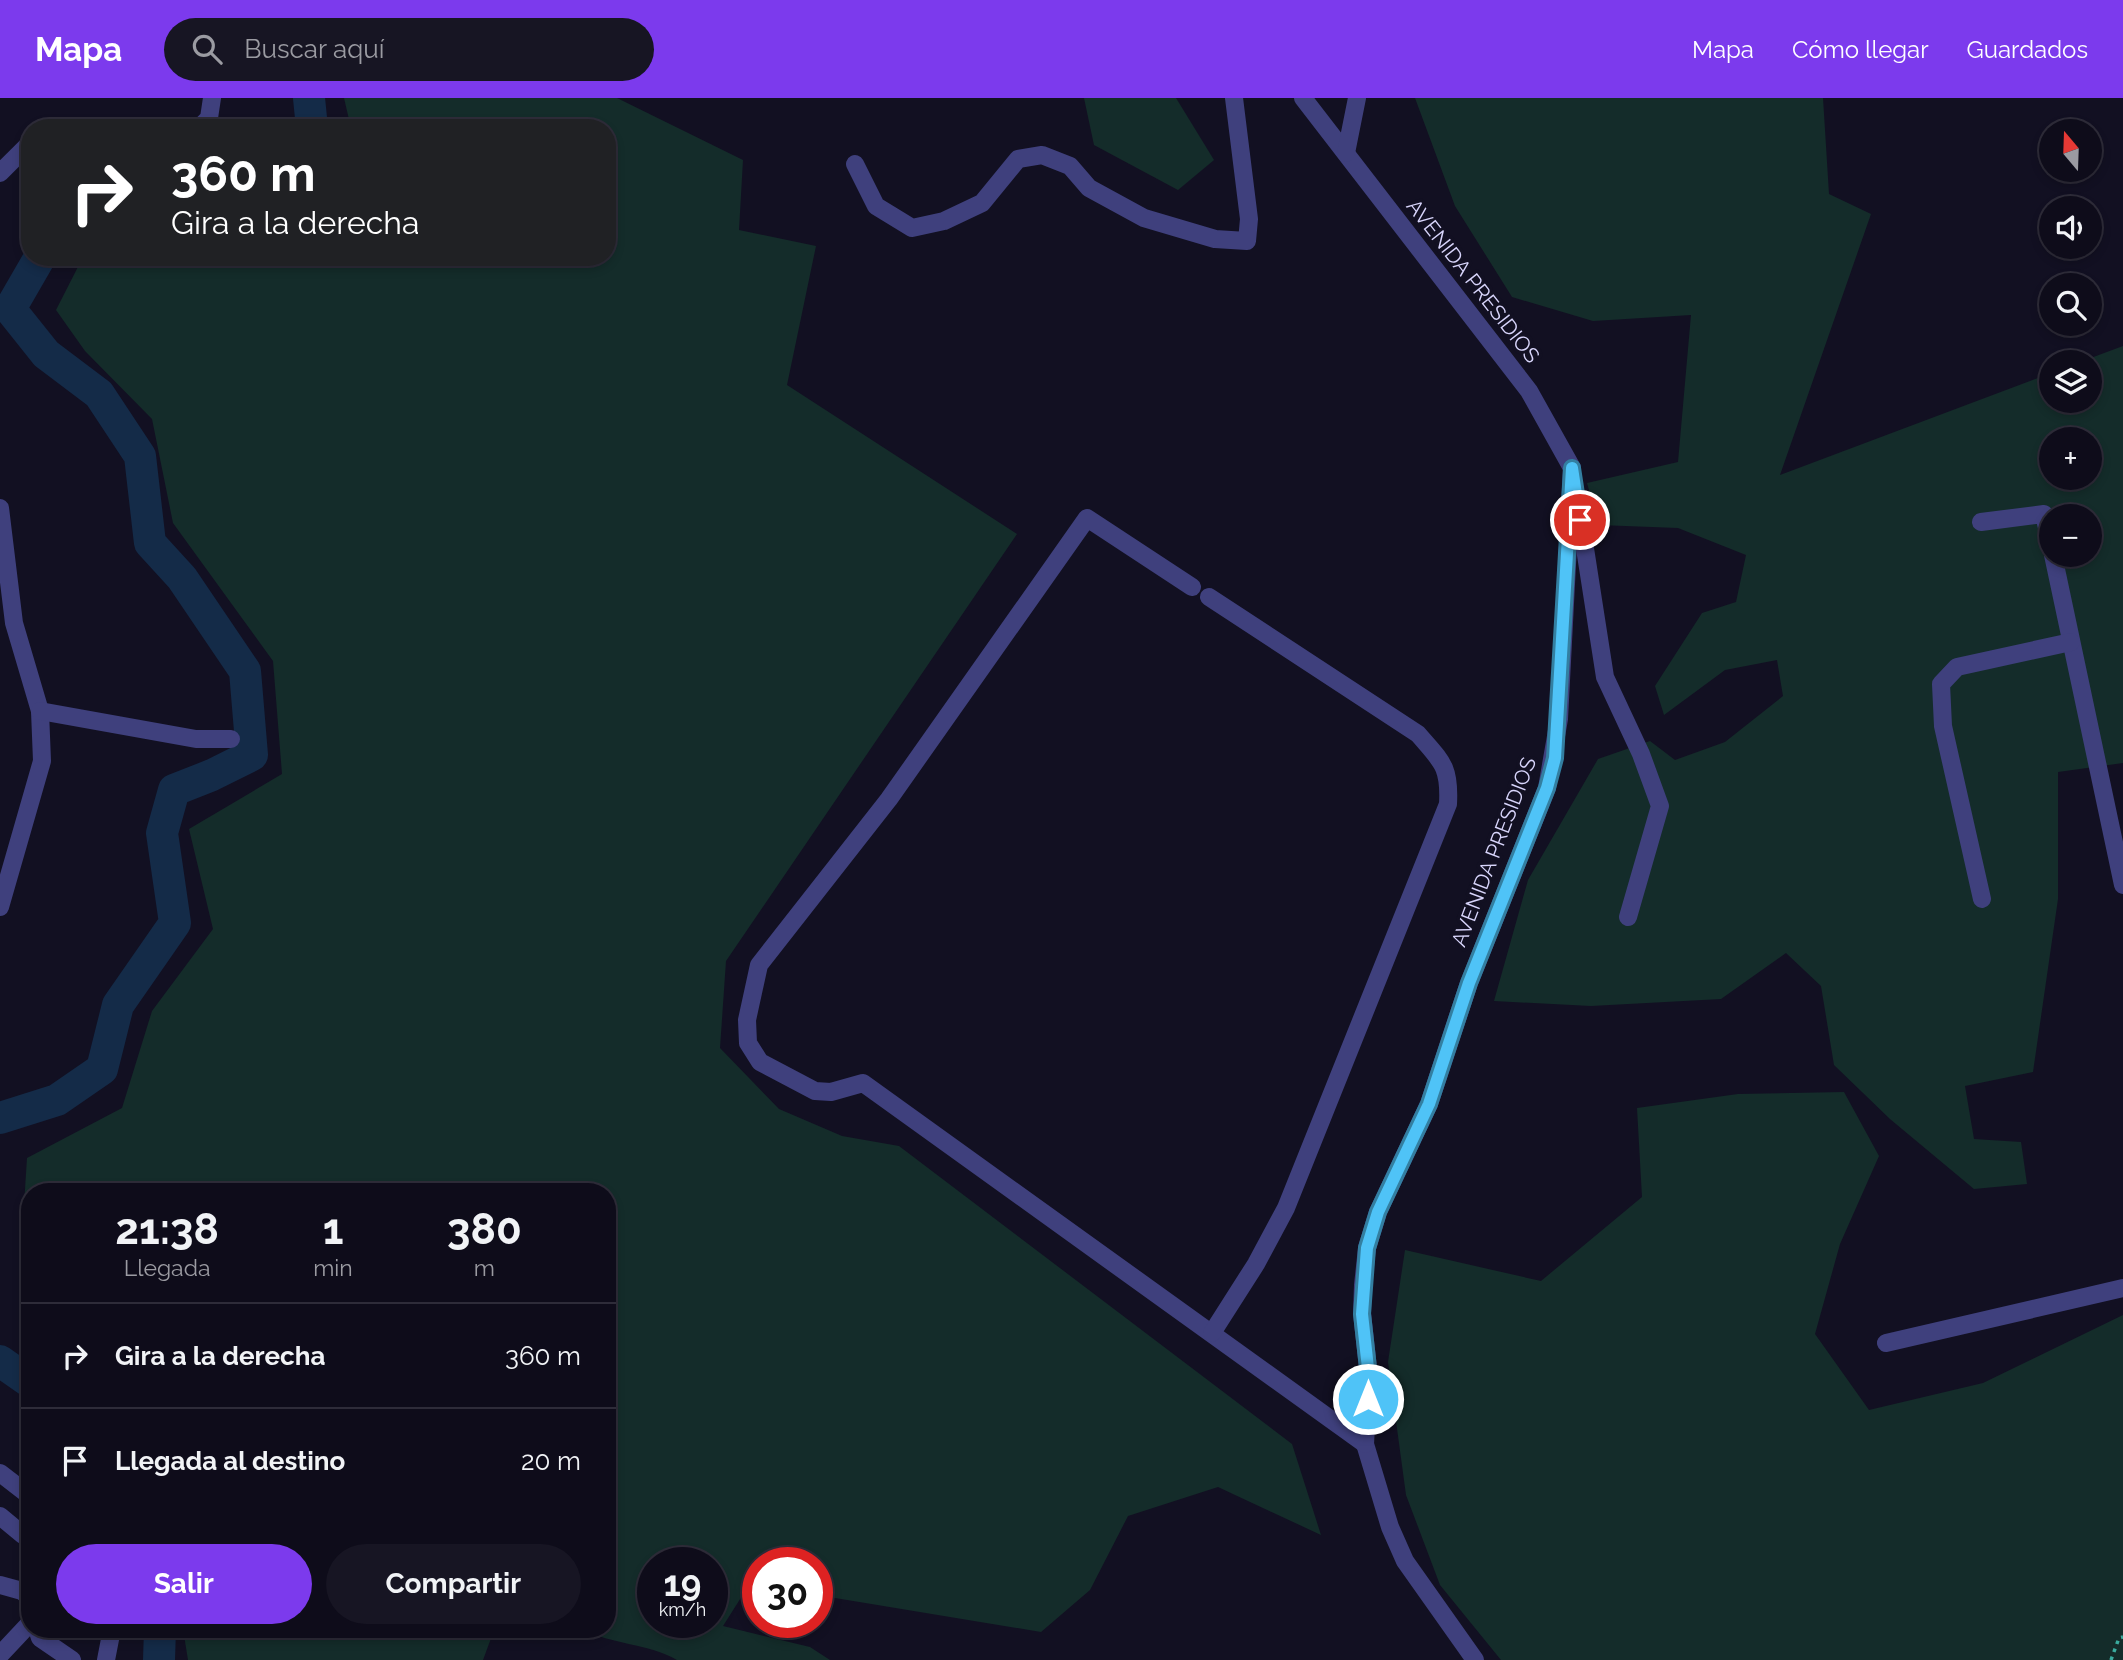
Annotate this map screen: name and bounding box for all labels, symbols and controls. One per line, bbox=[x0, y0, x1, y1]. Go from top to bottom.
search box bbox=[164, 18, 654, 81]
text: Mapa bbox=[35, 30, 122, 69]
icon: search bbox=[188, 30, 226, 68]
text: Buscar aquí bbox=[244, 34, 384, 64]
text: Mapa bbox=[1692, 35, 1754, 64]
text: Cómo llegar bbox=[1792, 35, 1929, 64]
text: Guardados bbox=[1967, 35, 2088, 64]
north arrow bbox=[2039, 119, 2102, 182]
map controls bbox=[2039, 119, 2102, 567]
text: 360 m bbox=[171, 145, 316, 202]
icon: right bbox=[56, 147, 147, 238]
street label: AVENIDA PRESIDIOS bbox=[1402, 194, 1545, 368]
button: sound bbox=[2039, 196, 2102, 259]
text: Gira a la derecha bbox=[171, 204, 419, 241]
button: search bbox=[2039, 273, 2102, 336]
button: layers bbox=[2039, 350, 2102, 413]
button: + bbox=[2039, 427, 2102, 490]
pin bbox=[1550, 490, 1610, 550]
icon: arrive bbox=[1561, 501, 1599, 539]
button: − bbox=[2039, 504, 2102, 567]
street label: AVENIDA PRESIDIOS bbox=[1446, 753, 1541, 950]
text: 21:38 bbox=[115, 1205, 219, 1254]
text: 1 bbox=[323, 1205, 343, 1254]
text: 380 bbox=[447, 1205, 522, 1254]
text: Llegada bbox=[124, 1254, 210, 1281]
text: min bbox=[313, 1254, 353, 1281]
text: m bbox=[474, 1254, 495, 1281]
icon: right bbox=[56, 1337, 94, 1375]
text: Gira a la derecha bbox=[115, 1341, 325, 1371]
text: 360 m bbox=[505, 1341, 581, 1371]
position arrow bbox=[1331, 1362, 1405, 1436]
icon: arrive bbox=[56, 1442, 94, 1480]
text: Llegada al destino bbox=[115, 1446, 345, 1476]
text: 20 m bbox=[521, 1446, 581, 1476]
button: Salir bbox=[56, 1544, 312, 1624]
button: Compartir bbox=[326, 1544, 581, 1624]
speed limit sign: 30 bbox=[742, 1547, 833, 1638]
text: 19 bbox=[664, 1563, 701, 1604]
text: km/h bbox=[659, 1599, 706, 1620]

